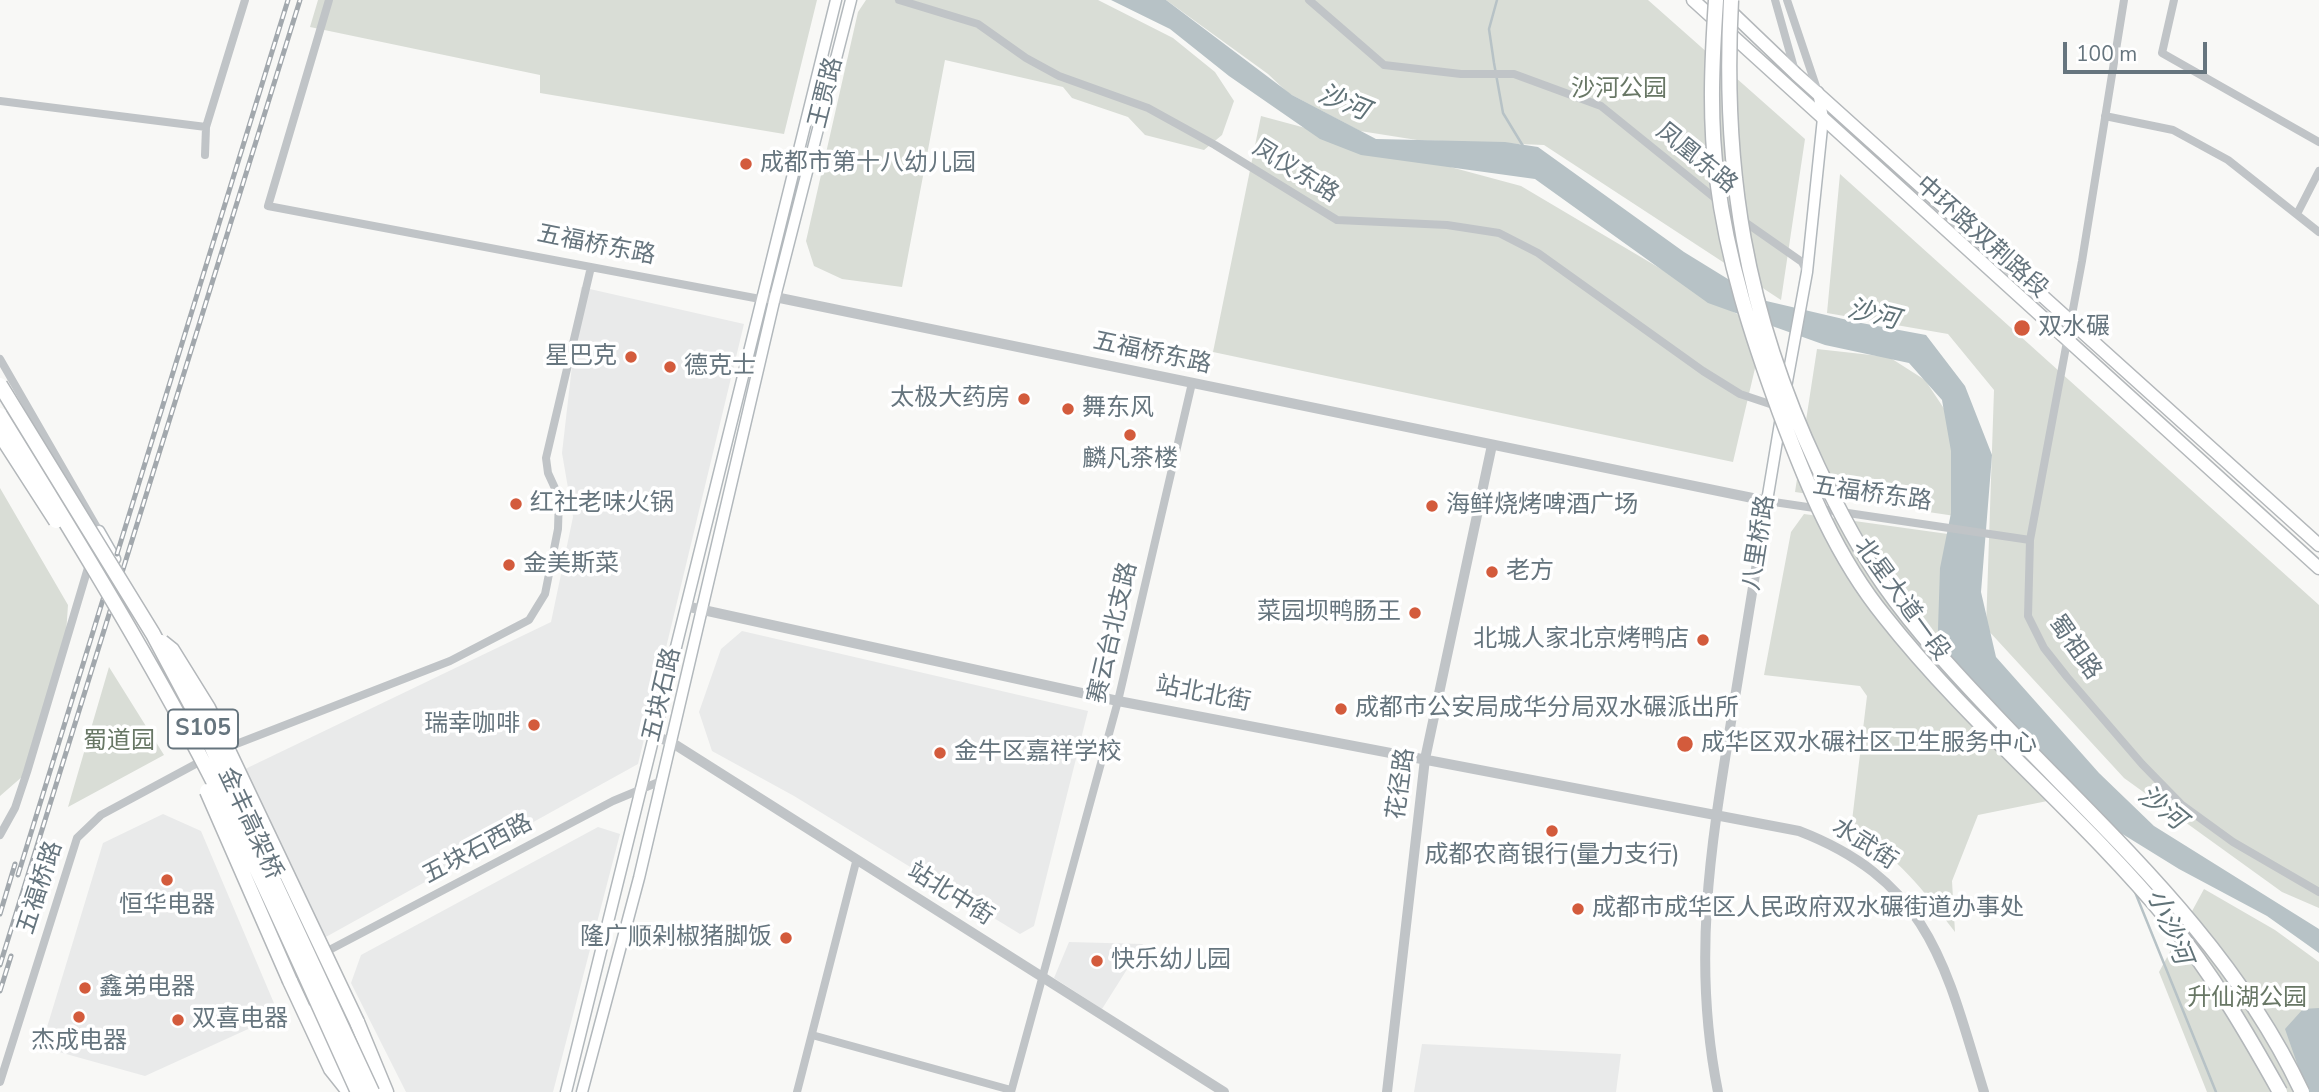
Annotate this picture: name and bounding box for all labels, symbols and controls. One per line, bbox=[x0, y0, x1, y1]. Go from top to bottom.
scale bar bbox=[2067, 28, 2210, 72]
text: 100 m bbox=[2076, 40, 2137, 68]
street label: 王贾路 bbox=[804, 55, 850, 131]
park label: 沙河公园 bbox=[1571, 76, 1667, 104]
water label: 沙河 bbox=[1313, 80, 1373, 128]
street label: 凤凰东路 bbox=[1650, 118, 1742, 200]
street label: 凤仪东路 bbox=[1247, 134, 1343, 210]
place label: 成都市第十八幼儿园 bbox=[760, 150, 976, 178]
marker: 成都市第十八幼儿园 bbox=[738, 156, 754, 172]
street label: 中环路双荆路段 bbox=[1909, 171, 2053, 305]
street label: 五福桥东路 bbox=[534, 220, 658, 272]
water label: 沙河 bbox=[1844, 295, 1902, 337]
place label: 双水碾 bbox=[2038, 314, 2110, 342]
marker: 双水碾 bbox=[2012, 318, 2032, 338]
street label: 五福桥东路 bbox=[1090, 327, 1214, 381]
place label: 星巴克 bbox=[545, 343, 617, 371]
marker: 星巴克 bbox=[623, 349, 639, 365]
place label: 德克士 bbox=[684, 353, 756, 381]
marker: 德克士 bbox=[662, 359, 678, 375]
place label: 太极大药房 bbox=[890, 385, 1010, 413]
marker: 太极大药房 bbox=[1016, 391, 1032, 407]
place label: 舞东风 bbox=[1082, 395, 1154, 423]
marker: 舞东风 bbox=[1060, 401, 1076, 417]
marker: 麟凡茶楼 bbox=[1122, 427, 1138, 443]
place label: 麟凡茶楼 bbox=[1082, 446, 1178, 474]
street label: 五福桥东路 bbox=[1811, 472, 1933, 518]
place label: 红社老味火锅 bbox=[530, 490, 674, 518]
place label: 海鲜烧烤啤酒广场 bbox=[1446, 492, 1638, 520]
street label: 八里桥路 bbox=[1738, 493, 1782, 593]
marker: 红社老味火锅 bbox=[508, 496, 524, 512]
marker: 海鲜烧烤啤酒广场 bbox=[1424, 498, 1440, 514]
street label: 北星大道一段 bbox=[1847, 533, 1955, 667]
place label: 金美斯菜 bbox=[523, 551, 619, 579]
marker: 金美斯菜 bbox=[501, 557, 517, 573]
place label: 老方 bbox=[1506, 558, 1554, 586]
street label: 赛云台北支路 bbox=[1084, 560, 1144, 706]
marker: 老方 bbox=[1484, 564, 1500, 580]
place label: 菜园坝鸭肠王 bbox=[1257, 599, 1401, 627]
marker: 菜园坝鸭肠王 bbox=[1407, 605, 1423, 621]
street label: 蜀祖路 bbox=[2042, 610, 2106, 686]
place label: 北城人家北京烤鸭店 bbox=[1473, 626, 1689, 654]
marker: 北城人家北京烤鸭店 bbox=[1695, 632, 1711, 648]
street label: 五块石路 bbox=[638, 645, 688, 745]
street label: 站北北街 bbox=[1153, 672, 1253, 718]
place label: 成都市公安局成华分局双水碾派出所 bbox=[1355, 695, 1739, 723]
marker: 成都市公安局成华分局双水碾派出所 bbox=[1333, 701, 1349, 717]
road number: S105 bbox=[168, 709, 238, 748]
place label: 瑞幸咖啡 bbox=[424, 711, 520, 739]
marker: 瑞幸咖啡 bbox=[526, 717, 542, 733]
park label: 蜀道园 bbox=[83, 728, 155, 756]
place label: 成华区双水碾社区卫生服务中心 bbox=[1701, 730, 2037, 758]
marker: 成华区双水碾社区卫生服务中心 bbox=[1675, 734, 1695, 754]
place label: 金牛区嘉祥学校 bbox=[954, 739, 1122, 767]
marker: 金牛区嘉祥学校 bbox=[932, 745, 948, 761]
street label: 花径路 bbox=[1383, 746, 1421, 822]
street label: 金丰高架桥 bbox=[211, 764, 287, 884]
water label: 沙河 bbox=[2131, 781, 2191, 837]
street label: 五块石西路 bbox=[418, 809, 538, 891]
street label: 水武街 bbox=[1826, 813, 1902, 877]
marker: 成都农商银行(量力支行) bbox=[1544, 823, 1560, 839]
street label: 五福桥路 bbox=[12, 838, 70, 938]
place label: 成都农商银行(量力支行) bbox=[1424, 842, 1680, 870]
street label: 站北中街 bbox=[902, 857, 998, 933]
marker: 恒华电器 bbox=[159, 872, 175, 888]
water label: 小沙河 bbox=[2139, 885, 2197, 969]
place label: 恒华电器 bbox=[119, 892, 215, 920]
place label: 成都市成华区人民政府双水碾街道办事处 bbox=[1592, 895, 2024, 923]
marker: 成都市成华区人民政府双水碾街道办事处 bbox=[1570, 901, 1586, 917]
place label: 隆广顺剁椒猪脚饭 bbox=[580, 924, 772, 952]
marker: 隆广顺剁椒猪脚饭 bbox=[778, 930, 794, 946]
place label: 快乐幼儿园 bbox=[1111, 947, 1231, 975]
marker: 快乐幼儿园 bbox=[1089, 953, 1105, 969]
place label: 鑫弟电器 bbox=[99, 974, 195, 1002]
marker: 鑫弟电器 bbox=[77, 980, 93, 996]
park label: 升仙湖公园 bbox=[2187, 985, 2307, 1013]
place label: 双喜电器 bbox=[192, 1006, 288, 1034]
marker: 杰成电器 bbox=[71, 1009, 87, 1025]
marker: 双喜电器 bbox=[170, 1012, 186, 1028]
place label: 杰成电器 bbox=[31, 1028, 127, 1056]

